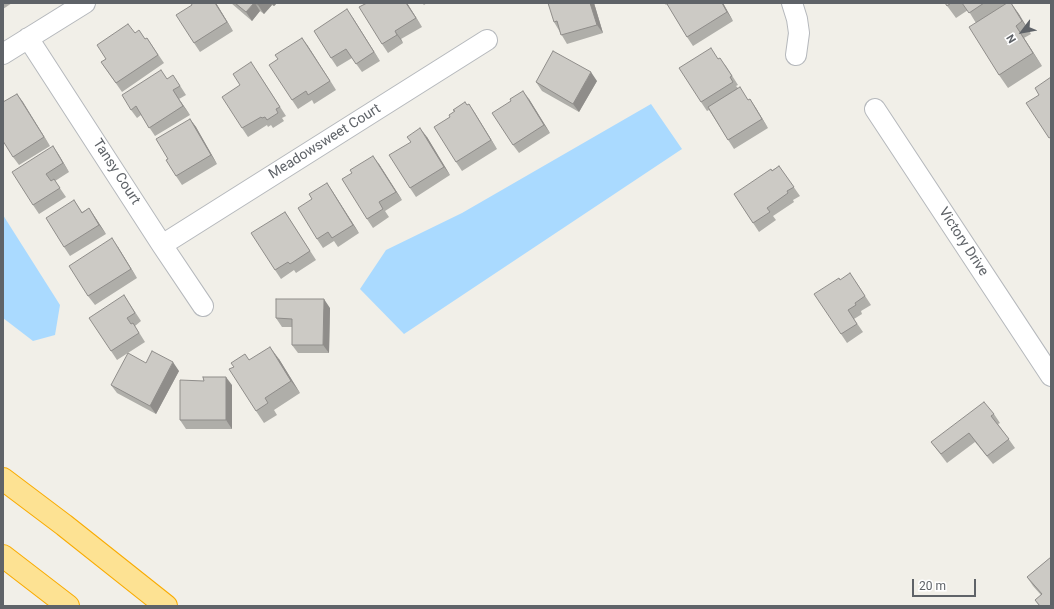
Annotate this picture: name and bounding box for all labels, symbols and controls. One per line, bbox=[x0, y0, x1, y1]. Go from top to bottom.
north arrow bbox=[1002, 12, 1042, 52]
text: N bbox=[1004, 32, 1019, 45]
street label: Meadowsweet Court bbox=[266, 101, 384, 183]
street label: Tansy Court bbox=[89, 136, 143, 208]
street label: Victory Drive bbox=[935, 205, 991, 279]
scale bar bbox=[914, 571, 978, 597]
text: 20 m bbox=[919, 579, 946, 593]

